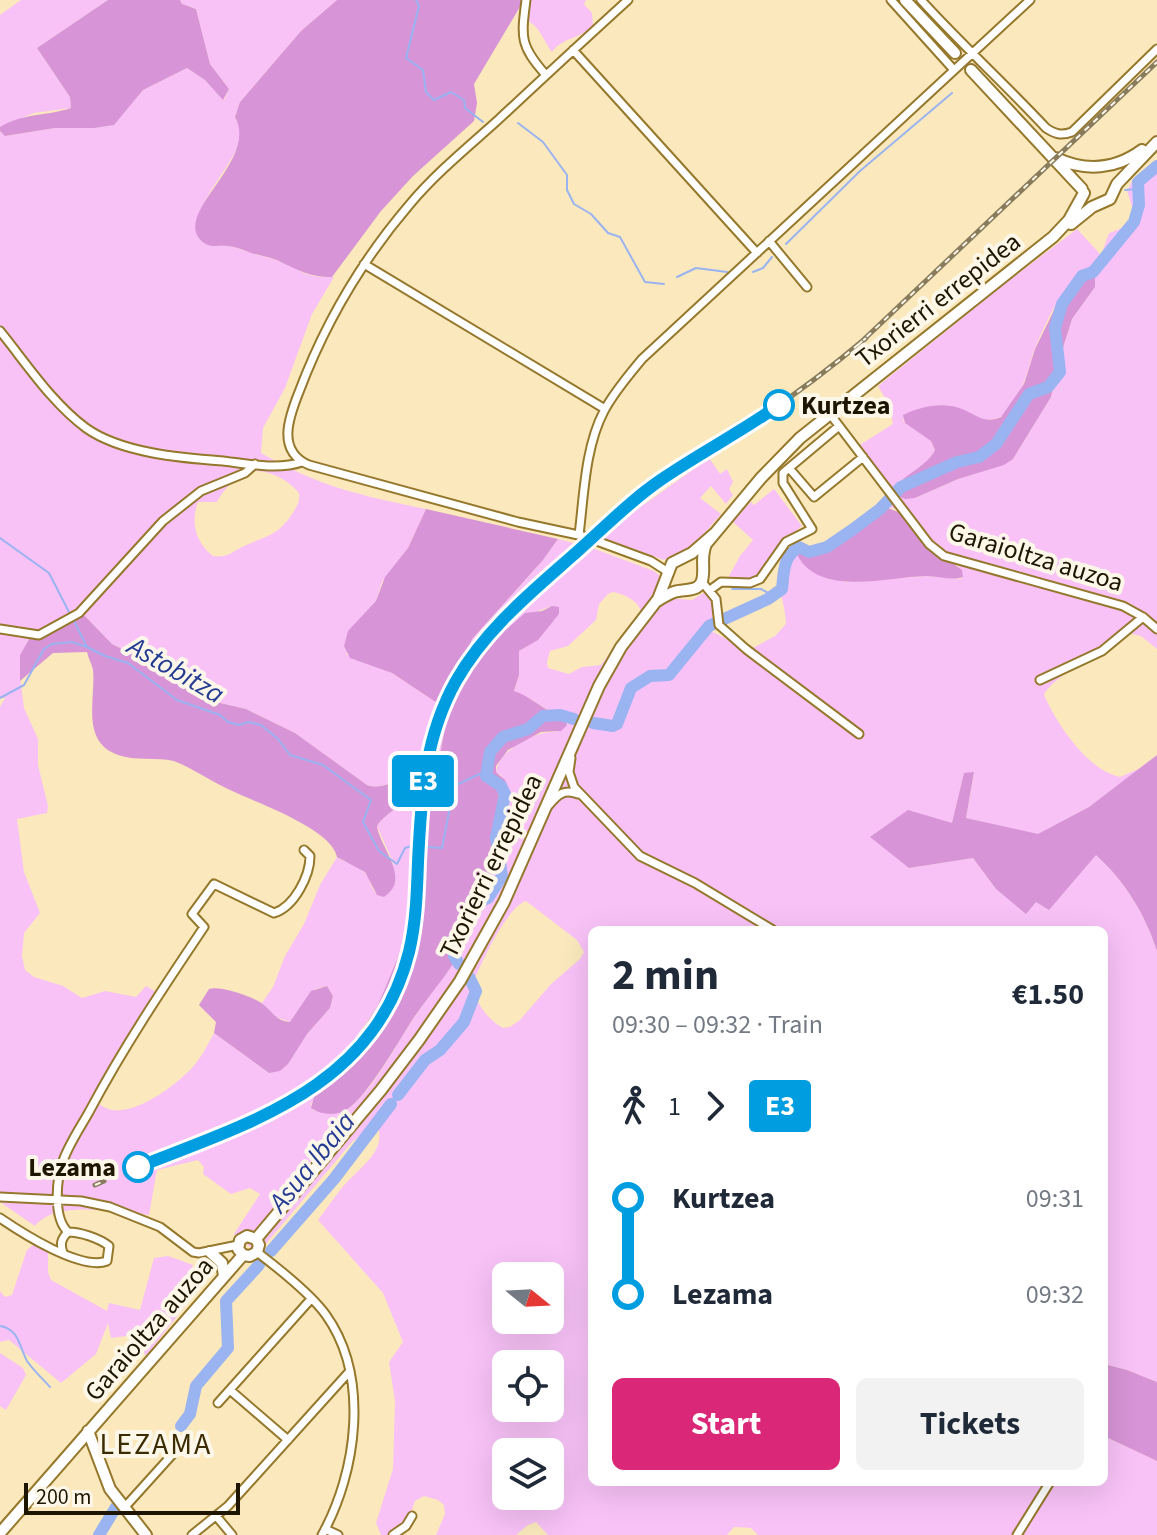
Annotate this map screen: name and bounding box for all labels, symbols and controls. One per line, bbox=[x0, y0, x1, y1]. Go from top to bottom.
street label: Txorierri errepidea bbox=[848, 224, 1028, 376]
place label: Kurtzea bbox=[801, 387, 890, 424]
marker: Kurtzea bbox=[764, 390, 794, 420]
street label: Garaioltza auzoa bbox=[944, 513, 1128, 601]
water label: Astobitza bbox=[119, 625, 232, 714]
line badge: E3 bbox=[387, 755, 459, 807]
text: E3 bbox=[408, 761, 438, 801]
street label: Txorierri errepidea bbox=[430, 768, 552, 964]
text: 2 min bbox=[612, 944, 719, 1007]
text: €1.50 bbox=[1012, 973, 1084, 1016]
text: 09:30 – 09:32 · Train bbox=[612, 1006, 823, 1043]
icon: walk bbox=[612, 1084, 656, 1128]
icon: forward bbox=[693, 1084, 737, 1128]
text: E3 bbox=[765, 1086, 795, 1126]
text: 1 bbox=[668, 1088, 681, 1125]
water label: Asua Ibaia bbox=[258, 1103, 365, 1223]
place label: Lezama bbox=[28, 1149, 116, 1186]
marker: Lezama bbox=[123, 1152, 153, 1182]
text: Kurtzea bbox=[672, 1177, 775, 1220]
text: 09:31 bbox=[1026, 1180, 1084, 1217]
street label: Garaioltza auzoa bbox=[76, 1249, 222, 1409]
north arrow bbox=[492, 1262, 564, 1334]
map controls bbox=[492, 1262, 564, 1510]
text: Lezama bbox=[672, 1273, 773, 1316]
text: 09:32 bbox=[1026, 1276, 1084, 1313]
button: locate bbox=[492, 1350, 564, 1422]
button: Start bbox=[612, 1378, 840, 1470]
button: Tickets bbox=[856, 1378, 1084, 1470]
district label: LEZAMA bbox=[100, 1423, 212, 1466]
button: layers bbox=[492, 1438, 564, 1510]
scale bar bbox=[24, 1479, 240, 1515]
text: 200 m bbox=[36, 1481, 91, 1513]

